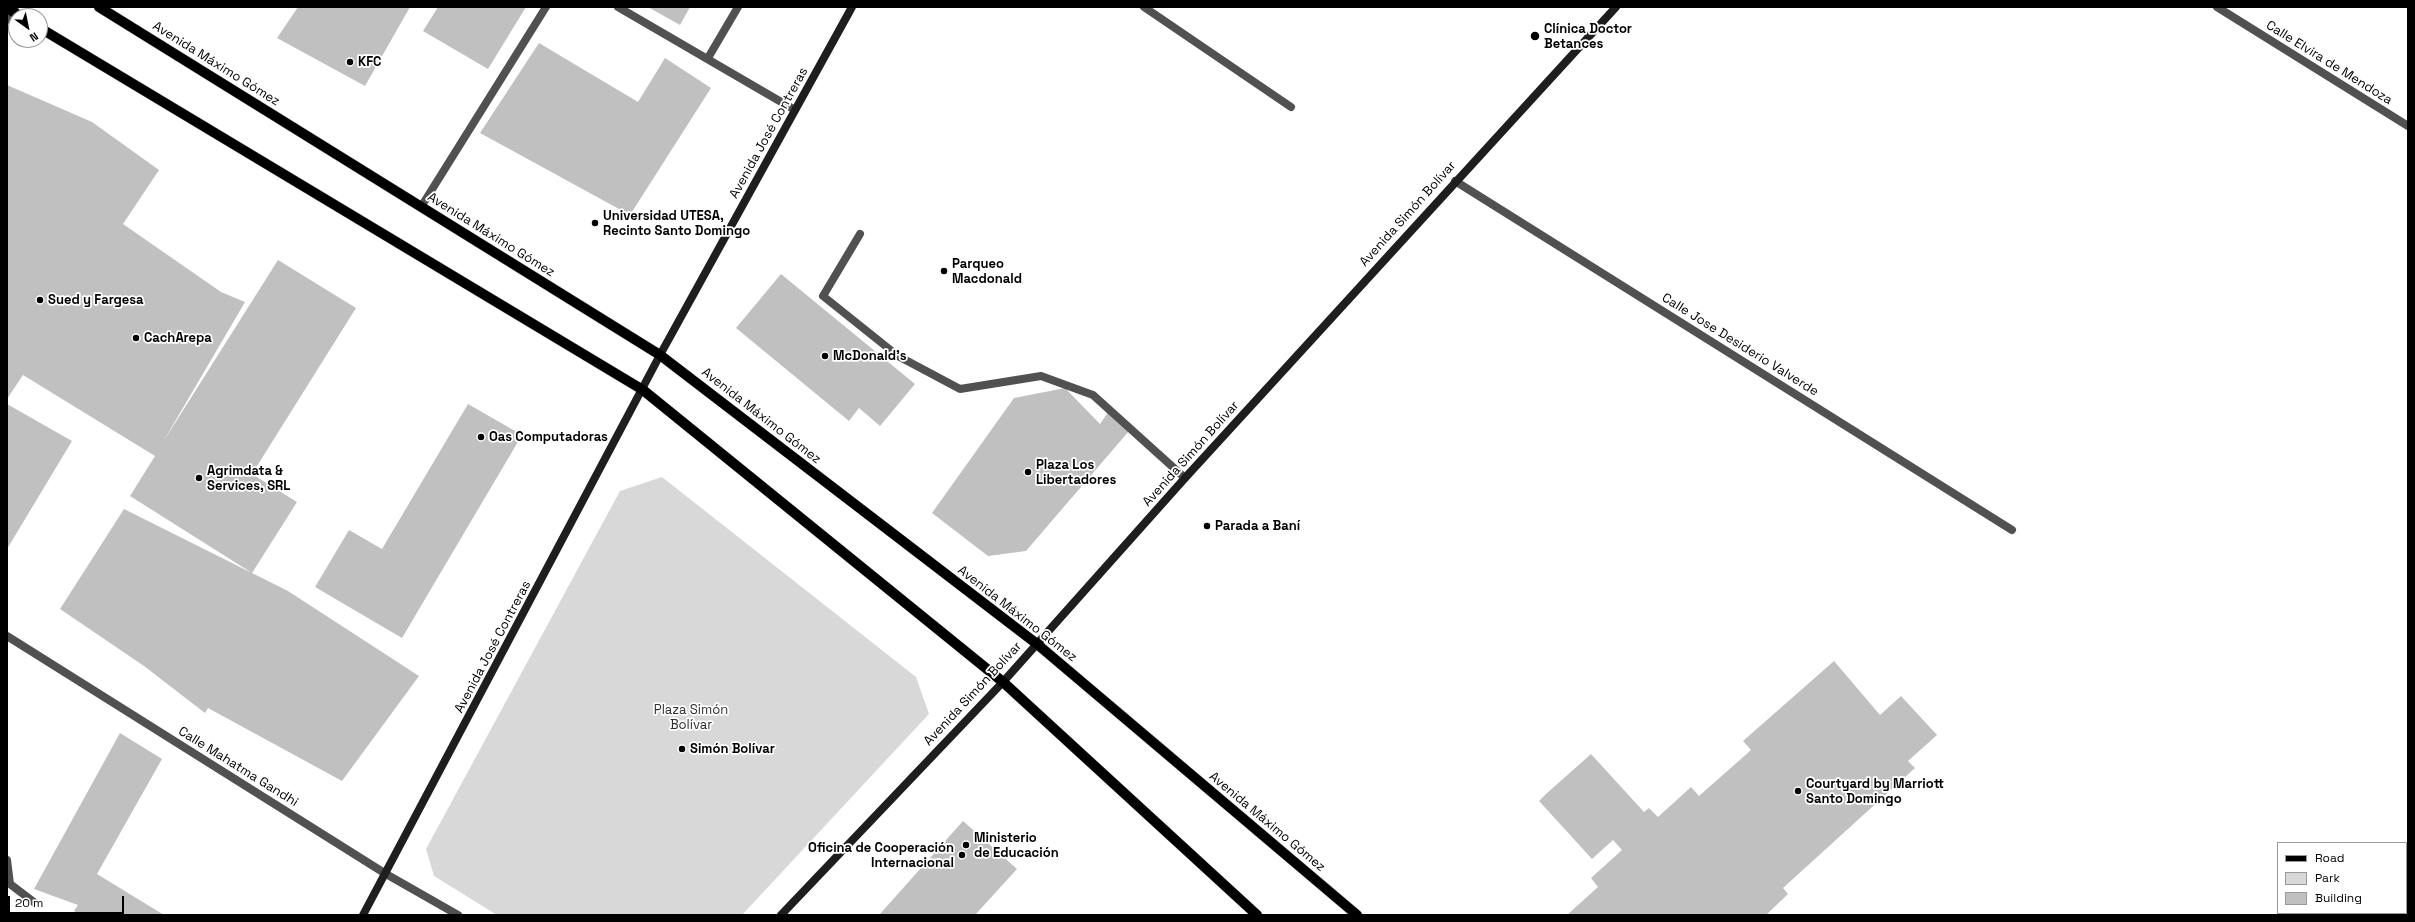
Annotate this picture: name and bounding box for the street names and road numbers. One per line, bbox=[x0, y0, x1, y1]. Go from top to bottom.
street label: Avenida Máximo Gómez bbox=[150, 18, 282, 110]
street label: Calle Elvira de Mendoza bbox=[2263, 18, 2395, 108]
street label: Avenida José Contreras bbox=[726, 65, 812, 201]
street label: Avenida Simón Bolívar bbox=[1357, 158, 1459, 270]
street label: Avenida Máximo Gómez bbox=[425, 189, 557, 281]
street label: Calle Jose Desiderio Valverde bbox=[1659, 290, 1821, 400]
street label: Avenida Máximo Gómez bbox=[698, 365, 824, 467]
street label: Avenida Simón Bolívar bbox=[1140, 398, 1242, 510]
street label: Avenida Máximo Gómez bbox=[954, 563, 1080, 665]
street label: Avenida José Contreras bbox=[451, 578, 535, 716]
street label: Avenida Simón Bolívar bbox=[921, 639, 1025, 749]
street label: Calle Mahatma Gandhi bbox=[175, 724, 301, 810]
street label: Avenida Máximo Gómez bbox=[1206, 769, 1328, 875]

